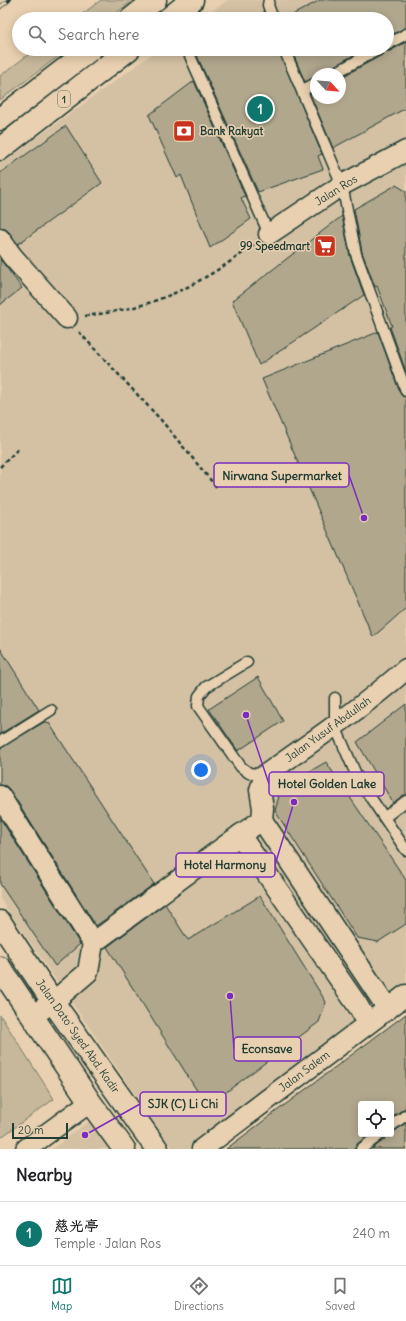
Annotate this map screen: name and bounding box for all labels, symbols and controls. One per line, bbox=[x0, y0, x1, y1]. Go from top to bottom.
search box bbox=[12, 12, 394, 56]
icon: search bbox=[26, 23, 48, 45]
text: Search here bbox=[58, 25, 139, 44]
north arrow bbox=[310, 68, 346, 104]
road number: 1 bbox=[58, 91, 70, 107]
pin: 1 bbox=[247, 94, 273, 124]
bank icon: Bank Rakyat bbox=[171, 118, 197, 144]
place label: Bank Rakyat bbox=[200, 124, 263, 139]
street label: Jalan Ros bbox=[312, 171, 360, 209]
supermarket icon: 99 Speedmart bbox=[312, 233, 338, 259]
place label: 99 Speedmart bbox=[240, 239, 310, 254]
callout: Nirwana Supermarket bbox=[214, 463, 349, 487]
text: Nirwana Supermarket bbox=[222, 468, 343, 484]
street label: Jalan Yusuf Abdullah bbox=[282, 693, 374, 765]
your location bbox=[191, 760, 211, 780]
callout: Hotel Golden Lake bbox=[269, 772, 384, 796]
text: Hotel Golden Lake bbox=[278, 776, 377, 791]
callout: Hotel Harmony bbox=[176, 853, 275, 877]
text: Hotel Harmony bbox=[184, 857, 266, 873]
street label: Jalan Dato' Syed Abd. Kadir bbox=[33, 976, 123, 1096]
callout: Econsave bbox=[234, 1037, 301, 1061]
text: Econsave bbox=[241, 1041, 293, 1056]
street label: Jalan Salem bbox=[276, 1047, 332, 1095]
callout: SJK (C) Li Chi bbox=[140, 1092, 226, 1116]
text: SJK (C) Li Chi bbox=[148, 1096, 219, 1112]
map controls bbox=[358, 1101, 394, 1137]
button: locate bbox=[358, 1101, 394, 1137]
scale bar bbox=[12, 1121, 68, 1140]
text: 20 m bbox=[18, 1123, 44, 1137]
text: Nearby bbox=[16, 1164, 72, 1186]
text: 慈光亭 bbox=[54, 1216, 99, 1235]
text: 1 bbox=[26, 1225, 32, 1242]
text: 240 m bbox=[353, 1225, 390, 1242]
text: Temple · Jalan Ros bbox=[54, 1235, 161, 1252]
tab: Map bbox=[51, 1275, 73, 1313]
tab: Directions bbox=[174, 1275, 224, 1313]
tab: Saved bbox=[325, 1275, 355, 1313]

